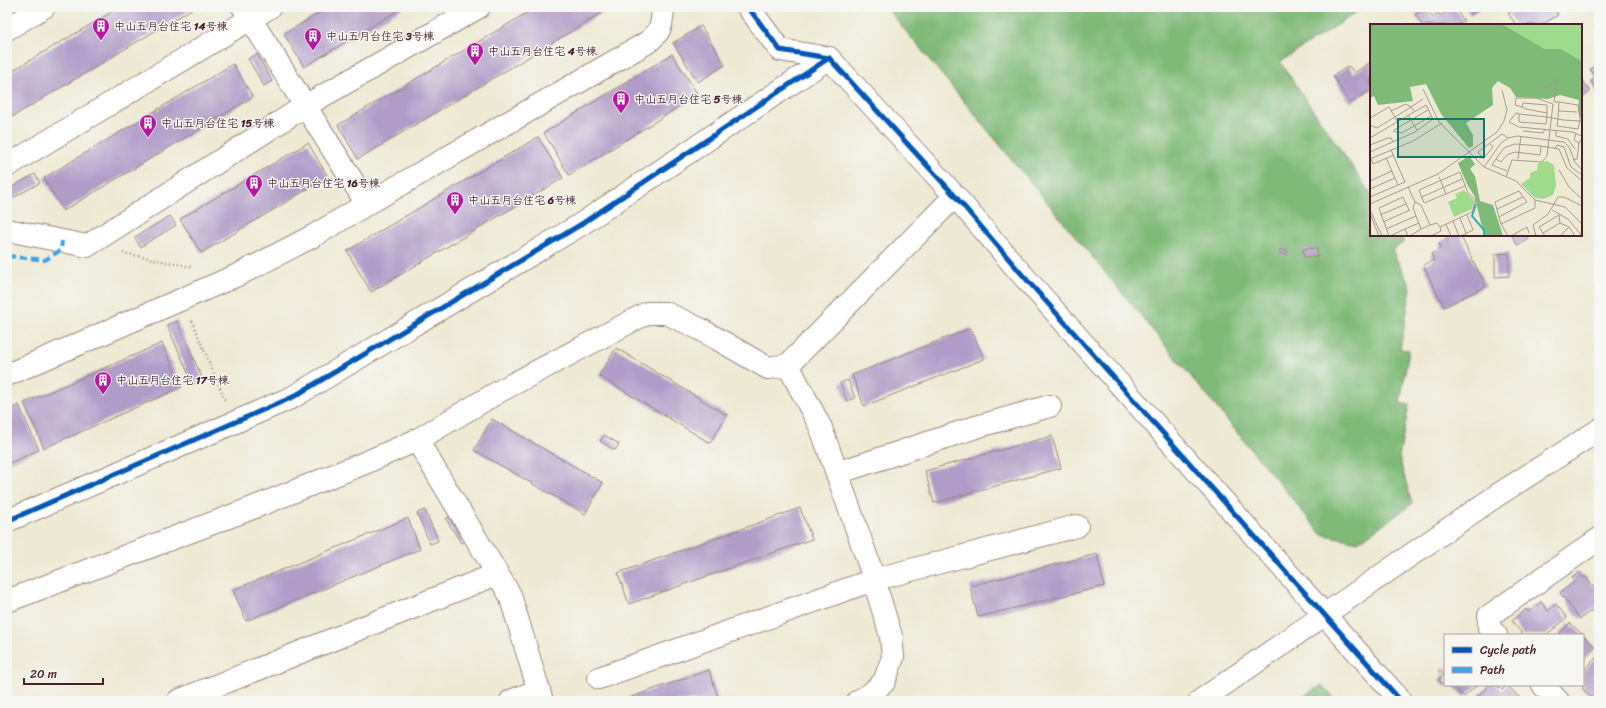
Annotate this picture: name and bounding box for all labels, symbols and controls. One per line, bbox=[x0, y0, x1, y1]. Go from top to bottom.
building icon: 中山五月台住宅 14号棟 bbox=[91, 16, 111, 41]
place label: 中山五月台住宅 14号棟 bbox=[114, 17, 228, 36]
inset map bbox=[1370, 24, 1582, 236]
building icon: 中山五月台住宅 3号棟 bbox=[303, 26, 323, 51]
place label: 中山五月台住宅 3号棟 bbox=[326, 27, 435, 46]
building icon: 中山五月台住宅 4号棟 bbox=[465, 41, 485, 66]
place label: 中山五月台住宅 4号棟 bbox=[488, 42, 598, 61]
building icon: 中山五月台住宅 5号棟 bbox=[611, 89, 631, 114]
place label: 中山五月台住宅 5号棟 bbox=[634, 90, 744, 109]
building icon: 中山五月台住宅 15号棟 bbox=[138, 113, 158, 138]
place label: 中山五月台住宅 15号棟 bbox=[161, 114, 275, 133]
building icon: 中山五月台住宅 16号棟 bbox=[244, 173, 264, 198]
place label: 中山五月台住宅 16号棟 bbox=[267, 174, 381, 193]
building icon: 中山五月台住宅 6号棟 bbox=[445, 190, 465, 215]
place label: 中山五月台住宅 6号棟 bbox=[468, 191, 577, 210]
building icon: 中山五月台住宅 17号棟 bbox=[93, 370, 113, 395]
place label: 中山五月台住宅 17号棟 bbox=[116, 371, 230, 390]
legend bbox=[1444, 634, 1584, 686]
text: Cycle path bbox=[1480, 639, 1536, 661]
text: Path bbox=[1480, 659, 1505, 681]
scale bar bbox=[24, 660, 103, 686]
text: 20 m bbox=[30, 663, 57, 685]

